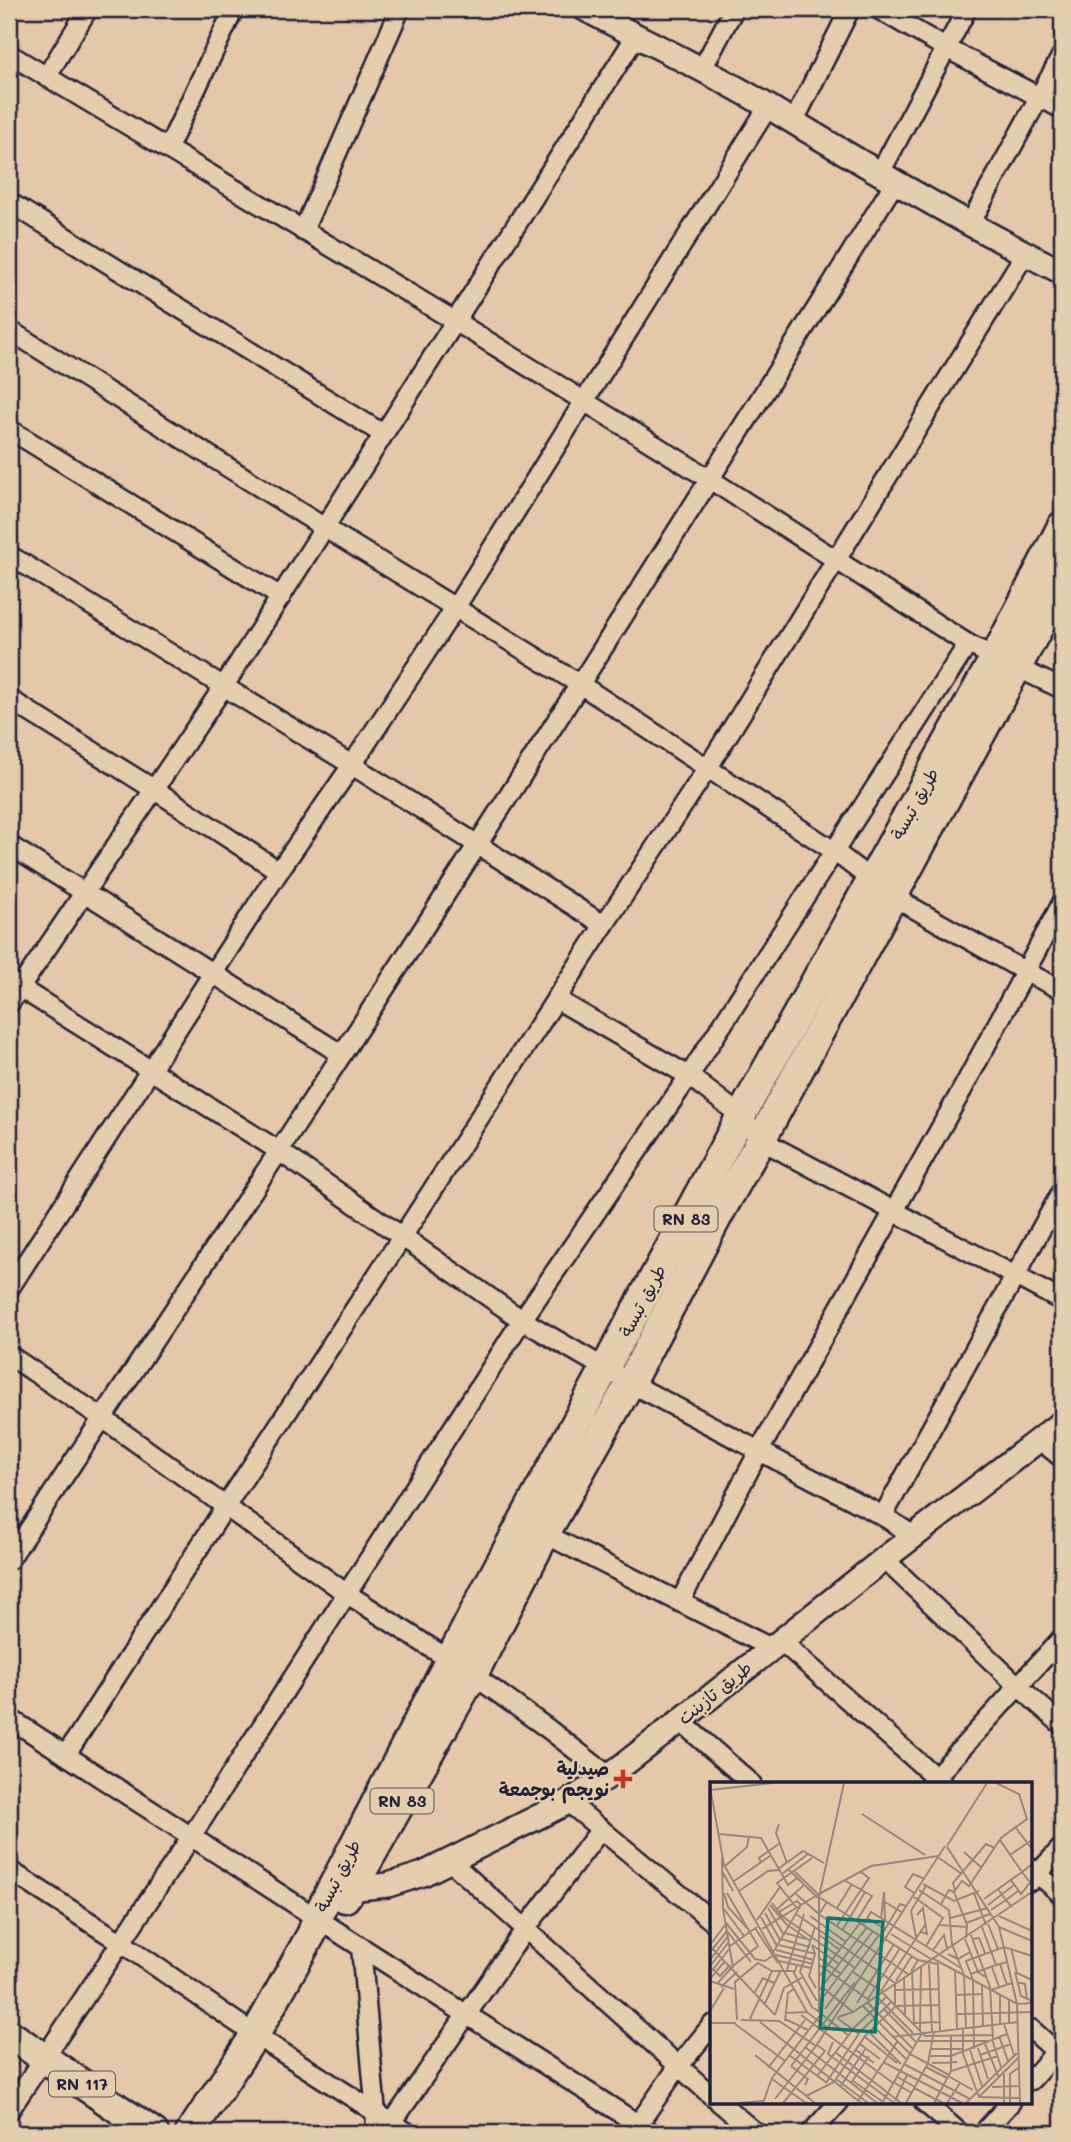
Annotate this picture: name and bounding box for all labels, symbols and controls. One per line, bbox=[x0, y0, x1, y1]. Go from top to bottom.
street label: طريق تبسة bbox=[885, 763, 944, 844]
road number: RN 83 bbox=[654, 1206, 718, 1232]
street label: طريق تبسة bbox=[613, 1260, 671, 1341]
street label: طريق تازبنت bbox=[672, 1655, 756, 1729]
place label: صيدلية نويجم بوجمعة bbox=[499, 1756, 609, 1804]
marker: صيدلية نويجم بوجمعة bbox=[615, 1771, 631, 1787]
inset map bbox=[710, 1782, 1032, 2104]
road number: RN 83 bbox=[370, 1788, 434, 1814]
street label: طريق تبسة bbox=[309, 1835, 366, 1916]
road number: RN 117 bbox=[49, 2072, 115, 2096]

